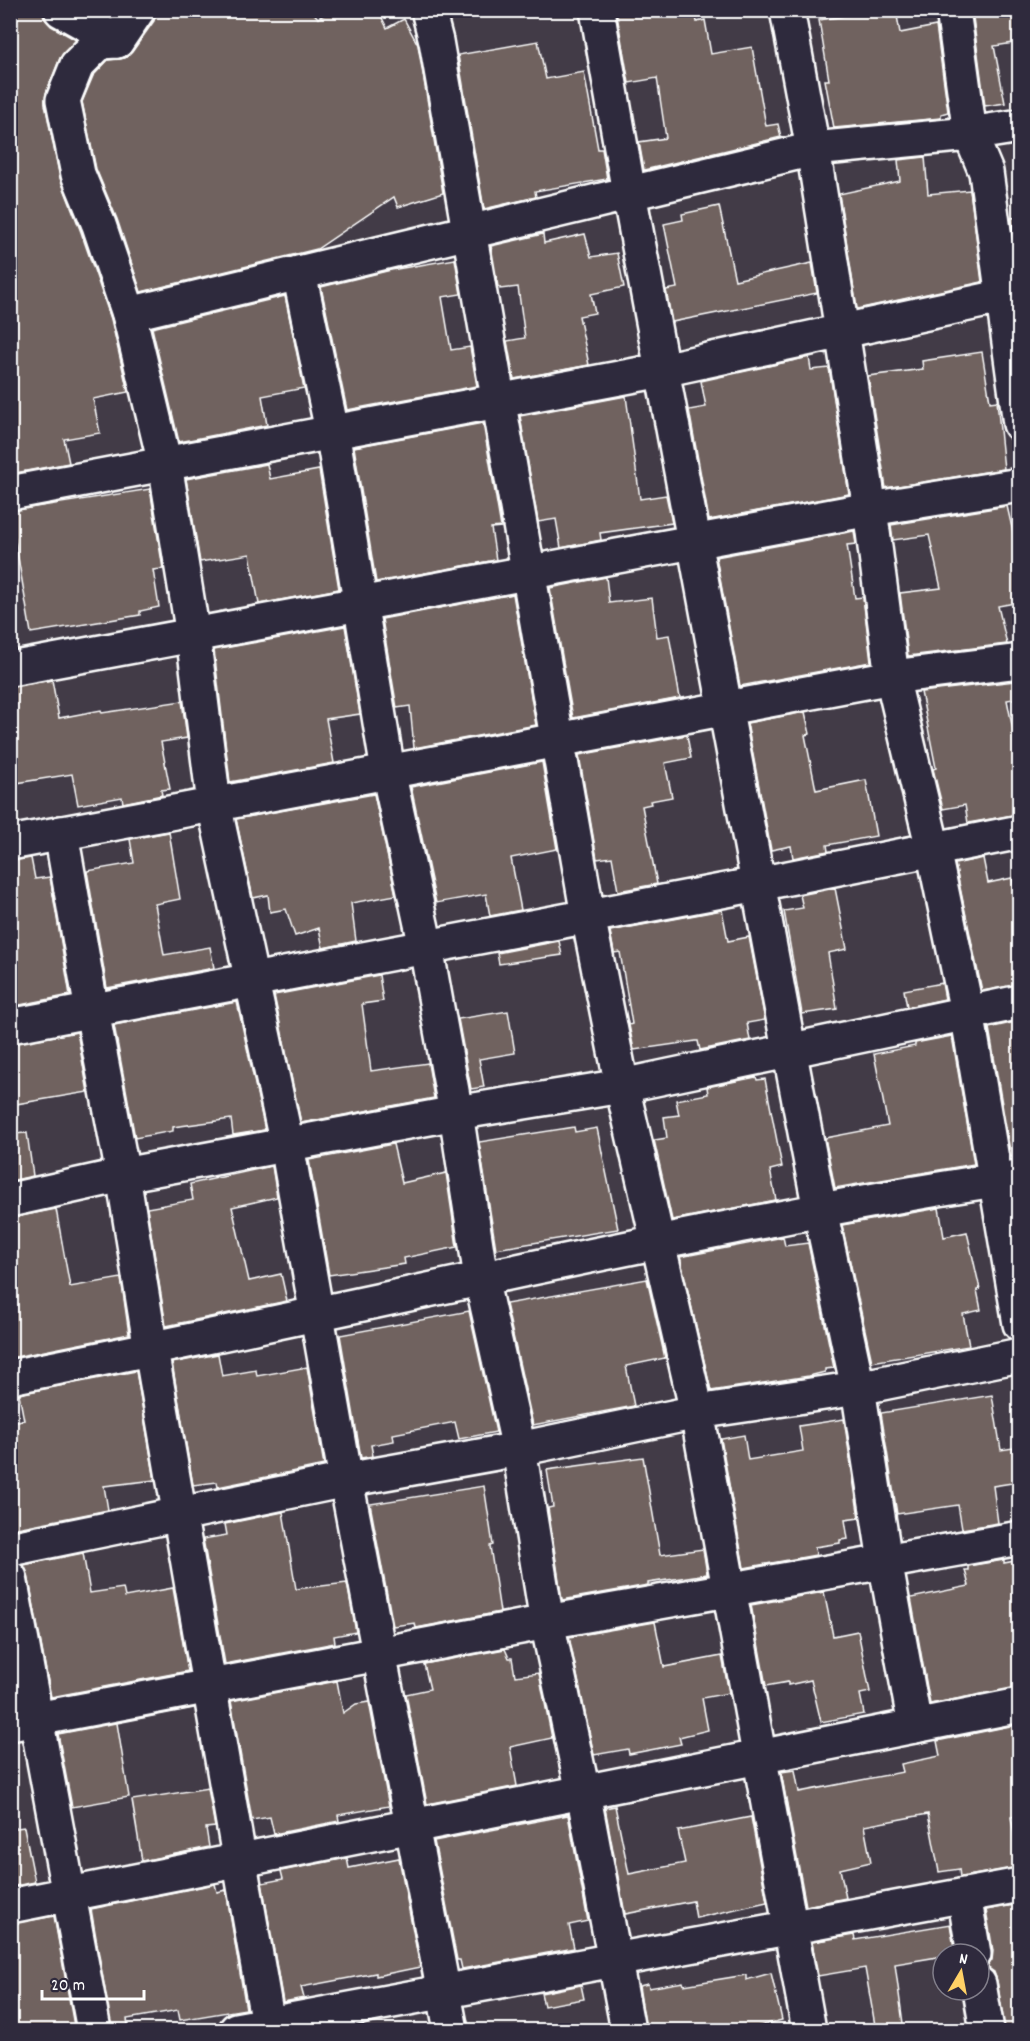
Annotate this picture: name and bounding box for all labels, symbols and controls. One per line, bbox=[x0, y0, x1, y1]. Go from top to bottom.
north arrow bbox=[931, 1942, 991, 2002]
text: N bbox=[957, 1948, 969, 1972]
scale bar bbox=[42, 1963, 144, 2001]
text: 20 m bbox=[51, 1974, 85, 1999]

